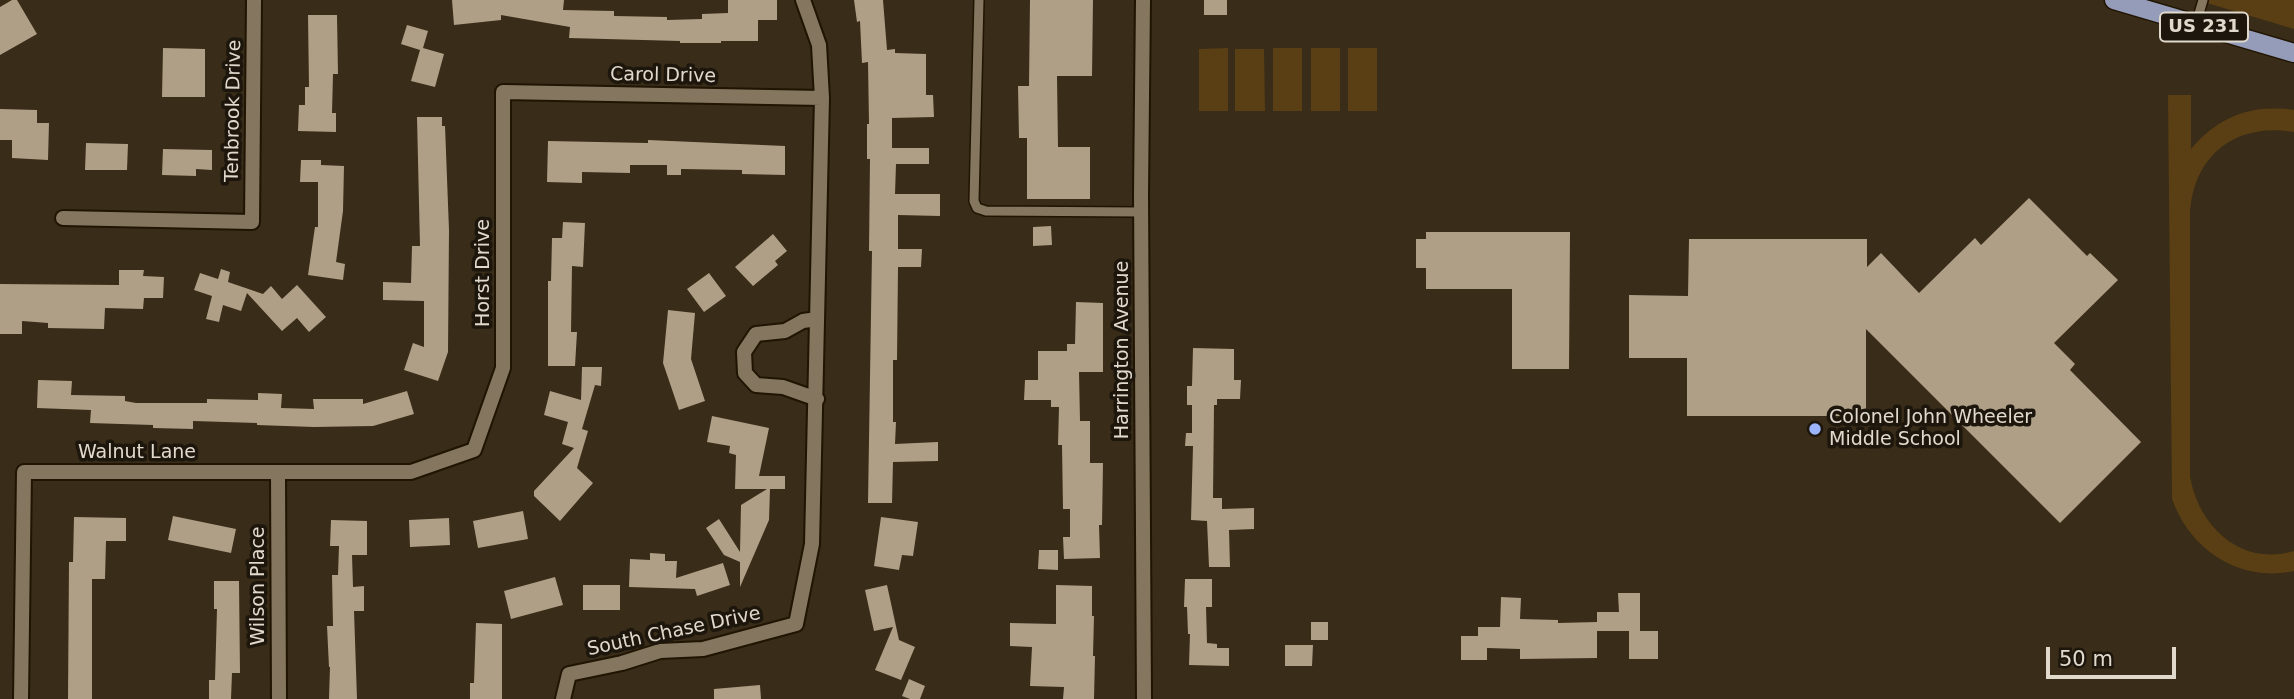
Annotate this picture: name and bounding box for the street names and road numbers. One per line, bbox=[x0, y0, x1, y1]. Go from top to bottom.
road number: US 231 bbox=[2160, 12, 2248, 42]
street label: Tenbrook Drive bbox=[221, 40, 247, 182]
street label: Carol Drive bbox=[610, 64, 716, 88]
street label: Horst Drive bbox=[473, 219, 495, 327]
street label: Harrington Avenue bbox=[1112, 261, 1134, 439]
street label: Walnut Lane bbox=[78, 442, 196, 464]
street label: Wilson Place bbox=[248, 526, 270, 646]
street label: South Chase Drive bbox=[585, 603, 763, 661]

